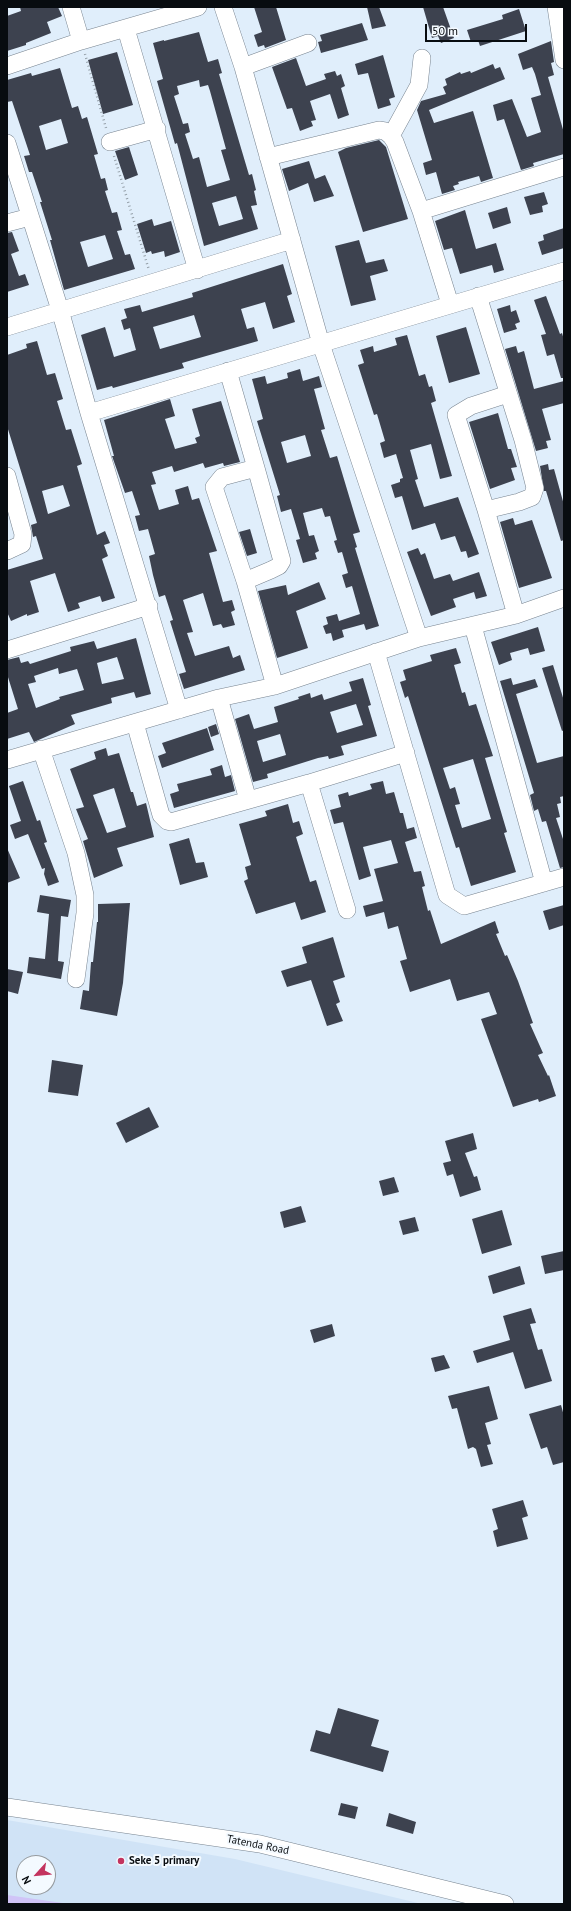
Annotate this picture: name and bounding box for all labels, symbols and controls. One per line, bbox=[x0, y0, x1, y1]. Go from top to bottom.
scale bar bbox=[427, 16, 529, 42]
text: 50 m bbox=[432, 23, 458, 38]
street label: Tatenda Road bbox=[226, 1832, 290, 1858]
place label: Seke 5 primary bbox=[129, 1854, 199, 1868]
north arrow bbox=[16, 1855, 56, 1895]
marker: Seke 5 primary bbox=[116, 1856, 126, 1866]
text: N bbox=[18, 1874, 34, 1886]

